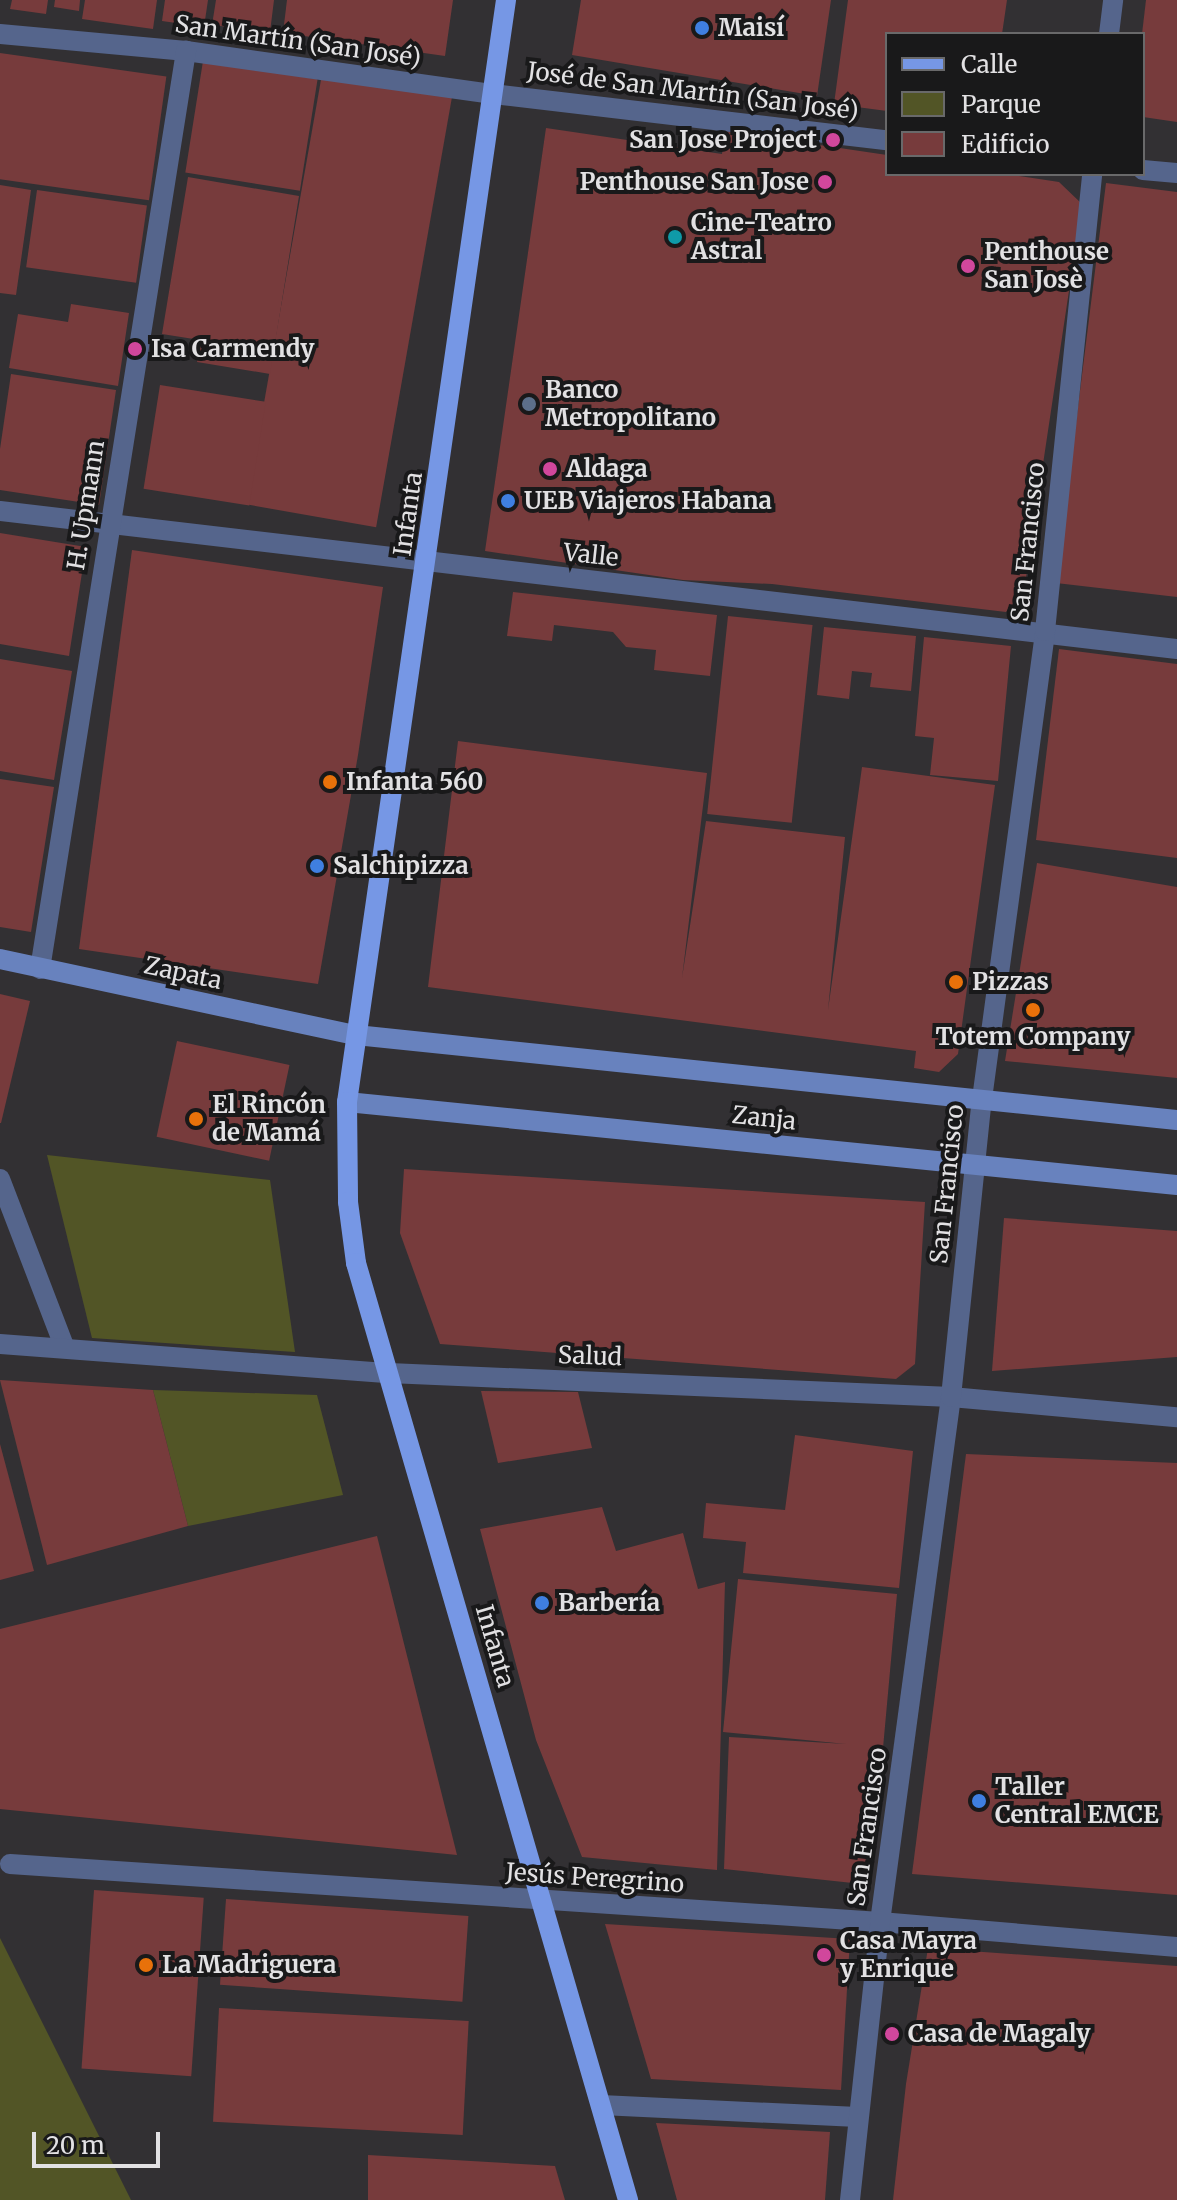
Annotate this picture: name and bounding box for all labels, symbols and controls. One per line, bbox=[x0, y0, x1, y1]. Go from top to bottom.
street label: San Martín (San José) bbox=[173, 9, 423, 73]
place label: Maisí bbox=[718, 14, 784, 42]
marker: Maisí bbox=[693, 19, 711, 37]
legend bbox=[885, 32, 1145, 176]
text: Calle bbox=[961, 49, 1017, 80]
street label: José de San Martín (San José) bbox=[526, 56, 860, 126]
text: Parque bbox=[961, 89, 1041, 120]
place label: San Jose Project bbox=[629, 126, 817, 154]
text: Edificio bbox=[961, 129, 1049, 160]
marker: San Jose Project bbox=[824, 131, 842, 149]
place label: Penthouse San Jose bbox=[580, 168, 809, 196]
marker: Penthouse San Jose bbox=[816, 173, 834, 191]
place label: Cine-Teatro Astral bbox=[691, 209, 832, 265]
marker: Cine-Teatro Astral bbox=[666, 228, 684, 246]
place label: Penthouse San Josè bbox=[984, 238, 1109, 294]
marker: Penthouse San Josè bbox=[959, 257, 977, 275]
place label: Isa Carmendy bbox=[151, 335, 315, 363]
marker: Isa Carmendy bbox=[126, 340, 144, 358]
place label: Banco Metropolitano bbox=[545, 376, 716, 432]
marker: Banco Metropolitano bbox=[520, 395, 538, 413]
street label: H. Upmann bbox=[62, 438, 110, 572]
place label: Aldaga bbox=[566, 455, 648, 483]
marker: Aldaga bbox=[541, 460, 559, 478]
street label: San Francisco bbox=[1005, 461, 1051, 623]
street label: Infanta bbox=[388, 470, 428, 558]
place label: UEB Viajeros Habana bbox=[524, 487, 772, 515]
marker: UEB Viajeros Habana bbox=[499, 492, 517, 510]
street label: Valle bbox=[562, 538, 620, 572]
place label: Infanta 560 bbox=[346, 768, 483, 796]
marker: Infanta 560 bbox=[321, 773, 339, 791]
place label: Salchipizza bbox=[333, 852, 469, 880]
marker: Salchipizza bbox=[308, 857, 326, 875]
street label: Zapata bbox=[142, 951, 224, 995]
place label: Pizzas bbox=[972, 968, 1049, 996]
marker: Pizzas bbox=[947, 973, 965, 991]
marker: Totem Company bbox=[1024, 1001, 1042, 1019]
place label: Totem Company bbox=[936, 1023, 1130, 1051]
place label: El Rincón de Mamá bbox=[212, 1091, 326, 1147]
street label: Zanja bbox=[731, 1100, 797, 1136]
street label: San Francisco bbox=[924, 1103, 970, 1265]
marker: El Rincón de Mamá bbox=[187, 1110, 205, 1128]
street label: Salud bbox=[557, 1340, 623, 1372]
place label: Barbería bbox=[558, 1589, 660, 1617]
marker: Barbería bbox=[533, 1594, 551, 1612]
street label: Infanta bbox=[470, 1601, 520, 1691]
street label: San Francisco bbox=[842, 1746, 892, 1908]
place label: Taller Central EMCE bbox=[995, 1773, 1159, 1829]
marker: Taller Central EMCE bbox=[970, 1792, 988, 1810]
street label: Jesús Peregrino bbox=[505, 1857, 685, 1899]
place label: Casa Mayra y Enrique bbox=[840, 1927, 977, 1983]
marker: Casa Mayra y Enrique bbox=[815, 1946, 833, 1964]
place label: La Madriguera bbox=[162, 1951, 336, 1979]
marker: La Madriguera bbox=[137, 1956, 155, 1974]
place label: Casa de Magaly bbox=[908, 2020, 1091, 2048]
marker: Casa de Magaly bbox=[883, 2025, 901, 2043]
scale bar bbox=[36, 2116, 164, 2166]
text: 20 m bbox=[46, 2130, 105, 2161]

